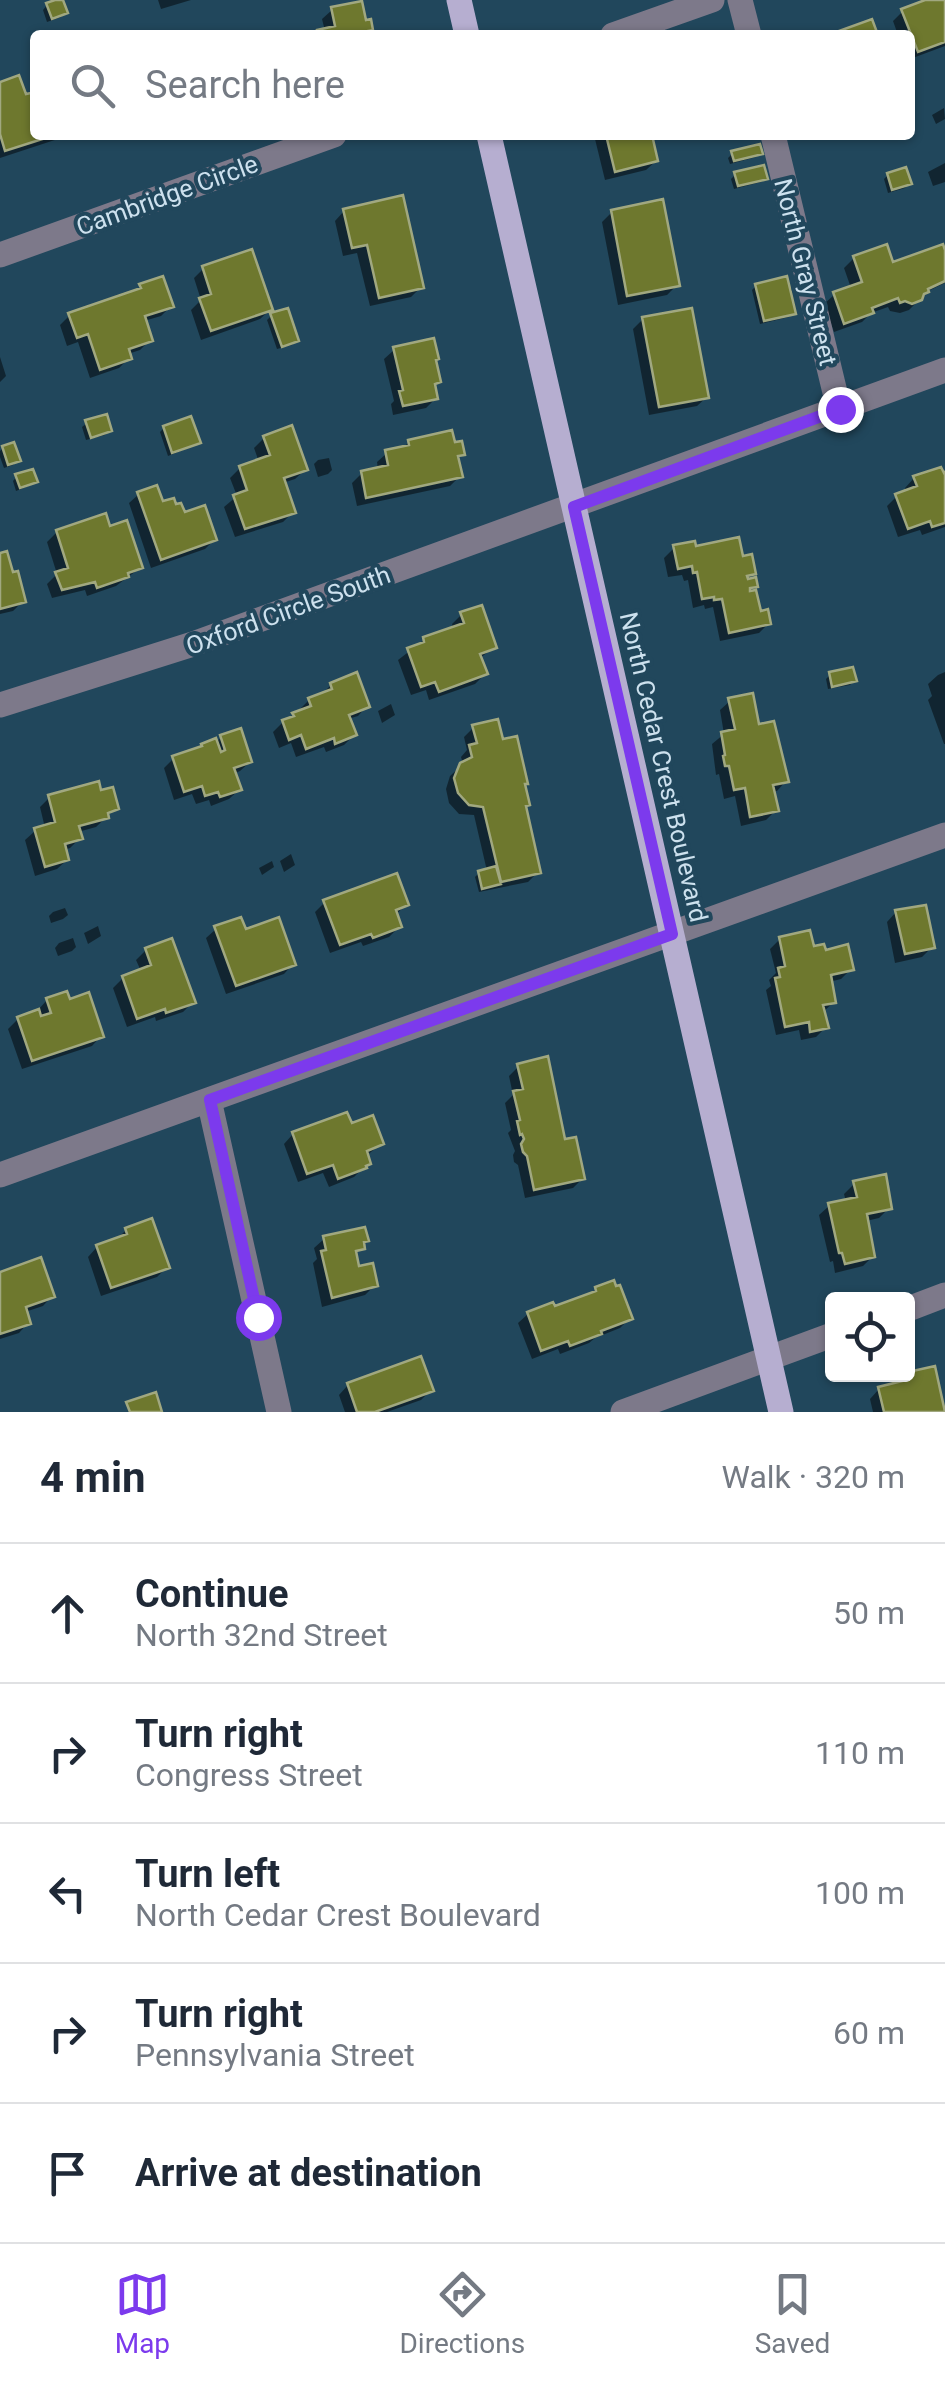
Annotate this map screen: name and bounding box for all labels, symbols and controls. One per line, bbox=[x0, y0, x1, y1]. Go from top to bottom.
search box bbox=[30, 30, 915, 140]
icon: search bbox=[65, 58, 120, 113]
text: Search here bbox=[145, 63, 345, 107]
street label: Cambridge Circle bbox=[72, 149, 262, 242]
street label: North Gray Street bbox=[768, 176, 843, 369]
route end bbox=[818, 387, 864, 433]
street label: Oxford Circle South bbox=[182, 560, 394, 661]
street label: North Cedar Crest Boulevard bbox=[614, 609, 713, 925]
map controls bbox=[825, 1292, 915, 1382]
button: locate bbox=[825, 1292, 915, 1382]
route start bbox=[236, 1295, 282, 1341]
text: 4 min bbox=[40, 1453, 146, 1502]
text: Walk · 320 m bbox=[722, 1458, 905, 1496]
text: Continue bbox=[135, 1572, 289, 1616]
icon: ahead bbox=[40, 1586, 95, 1641]
text: 50 m bbox=[833, 1594, 905, 1632]
text: North 32nd Street bbox=[135, 1616, 388, 1654]
text: Turn right bbox=[135, 1712, 303, 1756]
icon: right bbox=[40, 1726, 95, 1781]
text: 110 m bbox=[815, 1734, 905, 1772]
text: Congress Street bbox=[135, 1756, 363, 1794]
text: Turn left bbox=[135, 1852, 280, 1896]
icon: left bbox=[40, 1866, 95, 1921]
text: 100 m bbox=[815, 1874, 905, 1912]
text: North Cedar Crest Boulevard bbox=[135, 1896, 541, 1934]
text: Turn right bbox=[135, 1992, 303, 2036]
icon: right bbox=[40, 2006, 95, 2061]
text: 60 m bbox=[833, 2014, 905, 2052]
text: Pennsylvania Street bbox=[135, 2036, 415, 2074]
icon: arrive bbox=[40, 2146, 95, 2201]
text: Arrive at destination bbox=[135, 2151, 482, 2195]
tab: Map bbox=[115, 2267, 170, 2360]
tab: Directions bbox=[399, 2267, 525, 2360]
tab: Saved bbox=[755, 2267, 830, 2360]

